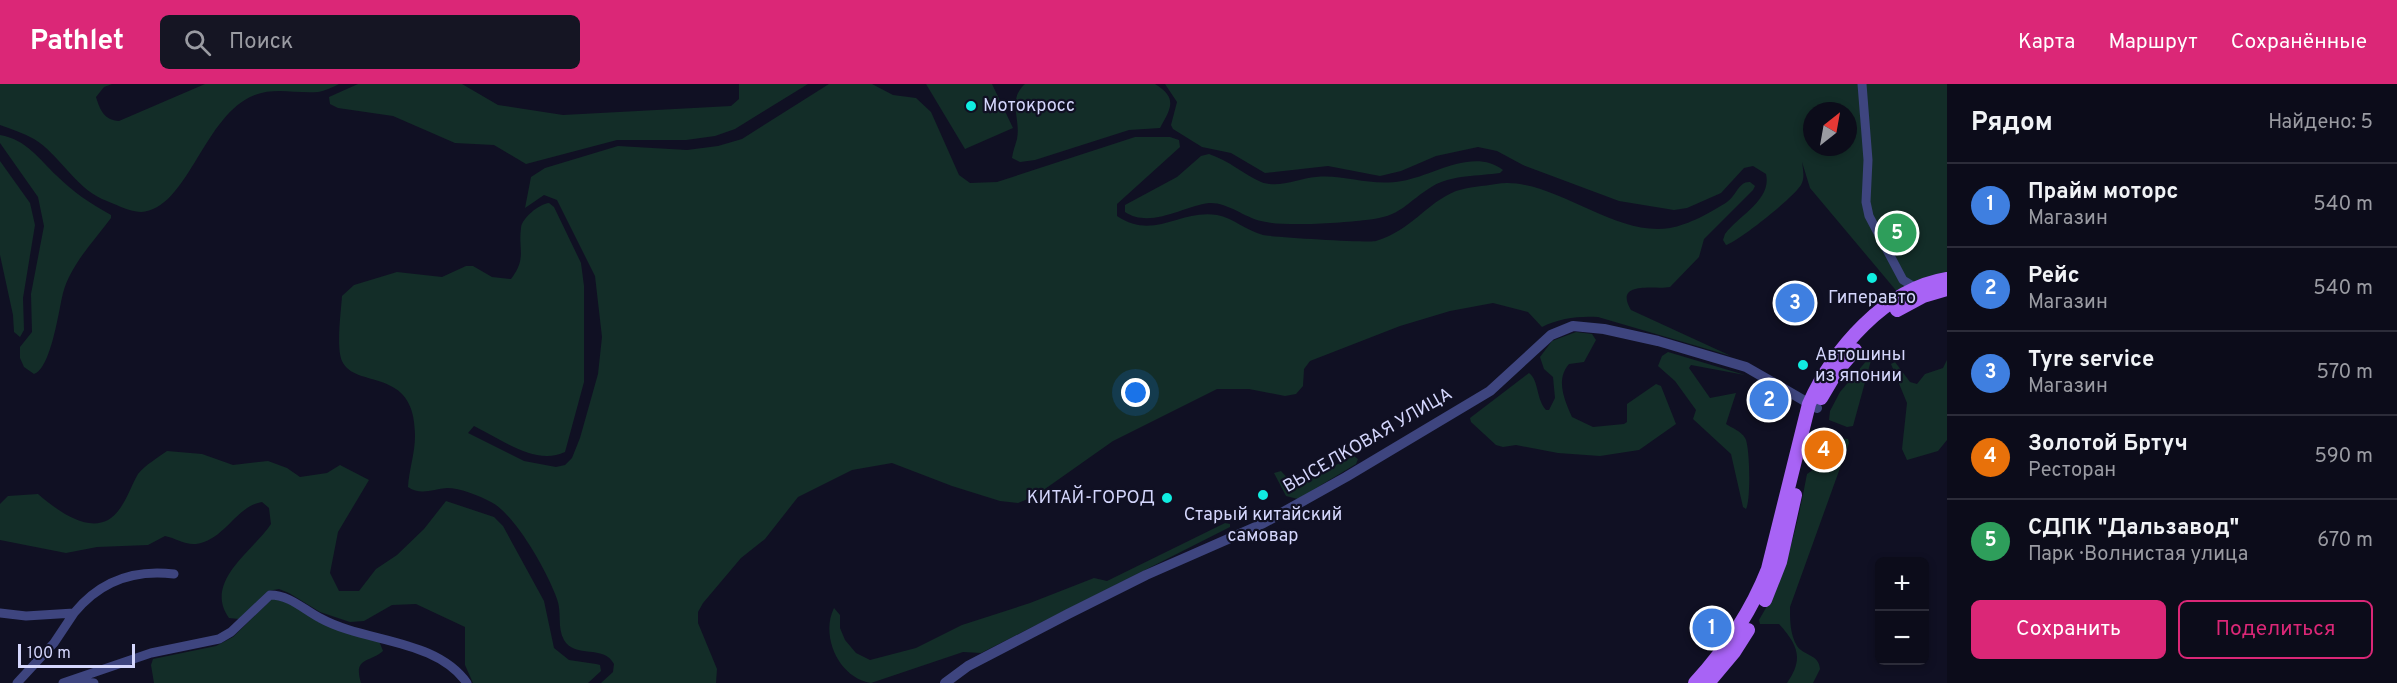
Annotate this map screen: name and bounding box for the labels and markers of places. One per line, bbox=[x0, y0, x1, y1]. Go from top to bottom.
place label: Мотокросс bbox=[983, 95, 1075, 118]
marker: Мотокросс bbox=[964, 99, 978, 113]
pin: 5 bbox=[1878, 210, 1916, 256]
marker: Гиперавто bbox=[1865, 271, 1879, 285]
pin: 3 bbox=[1776, 280, 1814, 326]
place label: Гиперавто bbox=[1828, 287, 1916, 310]
place label: Автошины из японии bbox=[1815, 344, 1906, 388]
marker: Автошины из японии bbox=[1796, 358, 1810, 372]
pin: 2 bbox=[1750, 378, 1788, 422]
pin: 4 bbox=[1804, 428, 1844, 472]
place label: КИТАЙ-ГОРОД bbox=[1027, 485, 1155, 510]
marker: Старый китайский самовар bbox=[1256, 488, 1270, 502]
marker: КИТАЙ-ГОРОД bbox=[1160, 491, 1174, 505]
place label: Старый китайский самовар bbox=[1184, 504, 1342, 548]
pin: 1 bbox=[1692, 606, 1732, 650]

